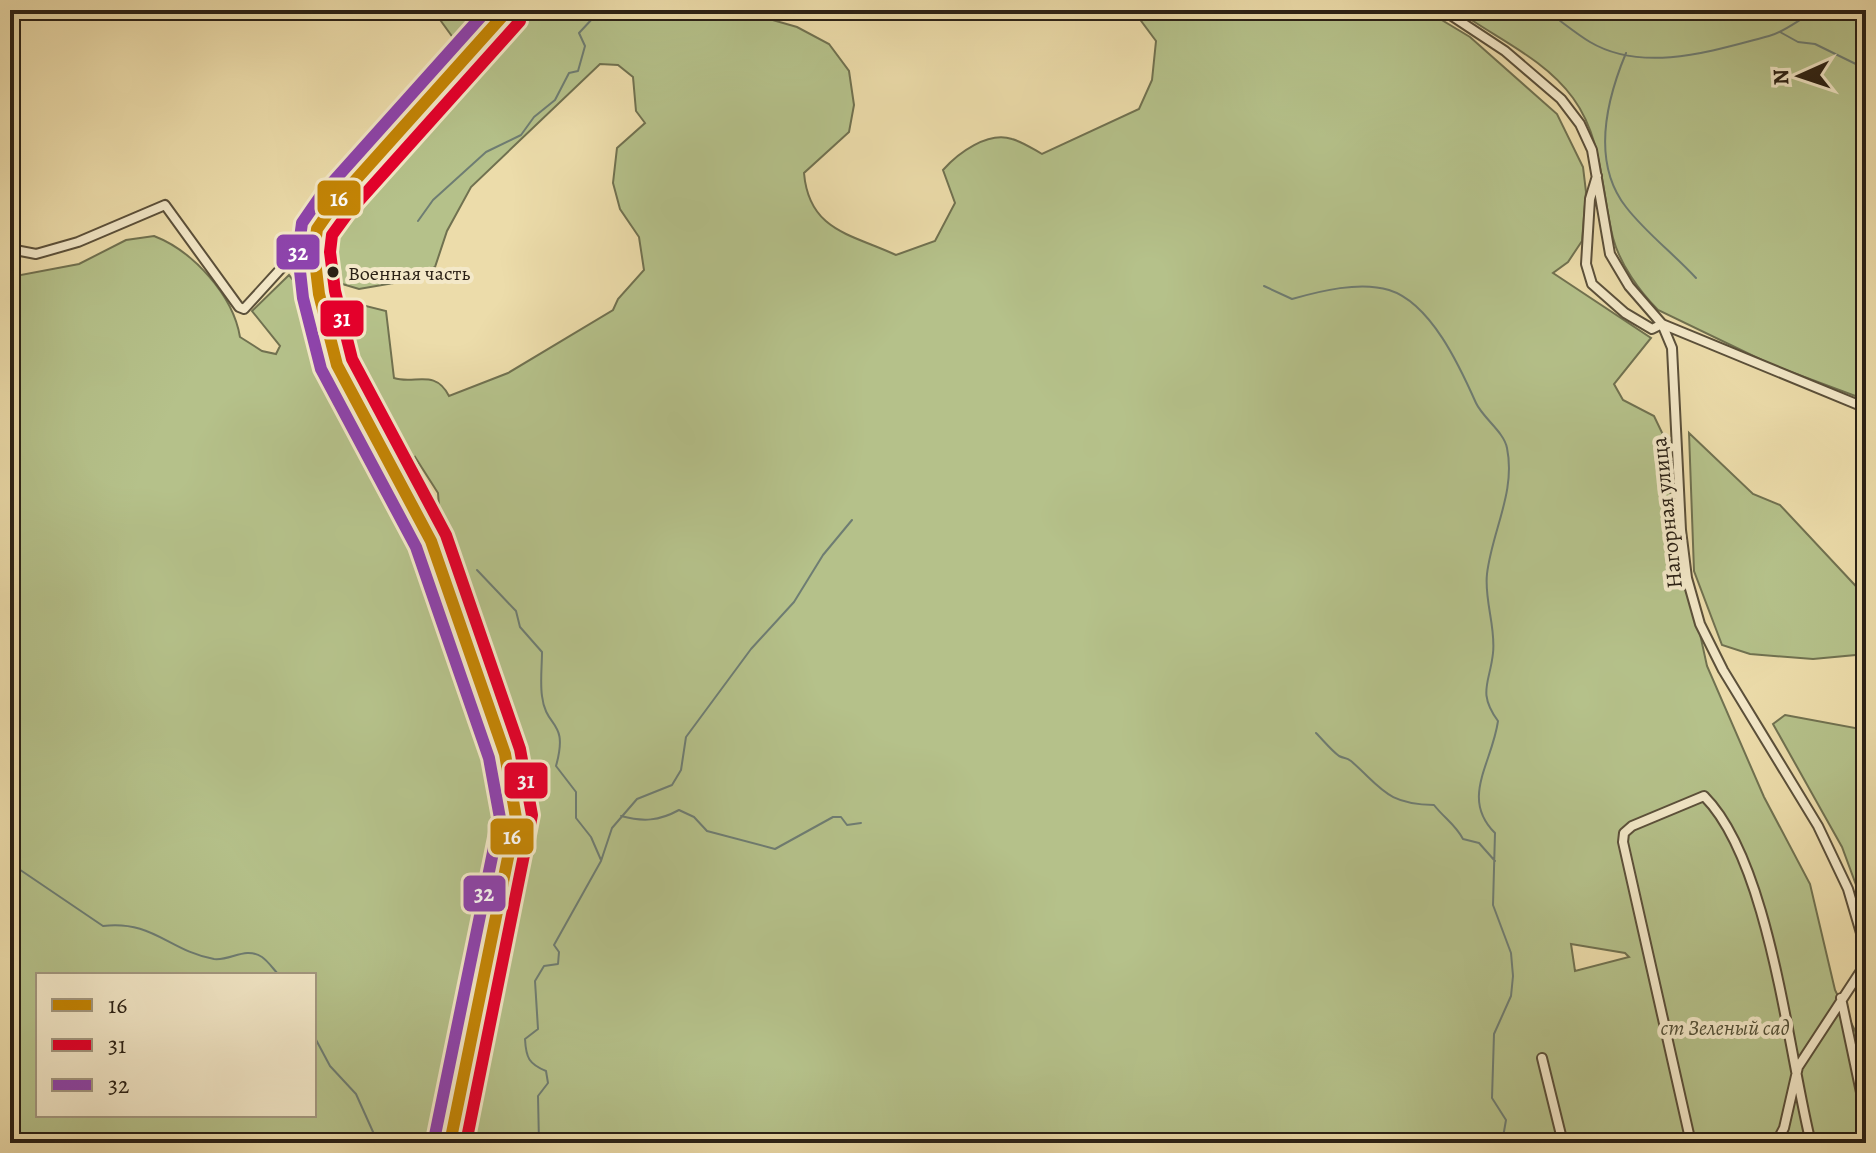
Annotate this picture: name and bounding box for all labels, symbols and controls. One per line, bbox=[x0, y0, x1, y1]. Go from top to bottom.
north arrow bbox=[1760, 36, 1840, 116]
text: N bbox=[1766, 68, 1796, 86]
line badge: 16 bbox=[316, 179, 362, 217]
text: 16 bbox=[330, 184, 348, 214]
line badge: 32 bbox=[275, 233, 321, 271]
text: 32 bbox=[288, 238, 308, 268]
place label: Военная часть bbox=[348, 260, 470, 287]
marker: Военная часть bbox=[325, 264, 341, 280]
line badge: 31 bbox=[319, 299, 365, 338]
text: 31 bbox=[333, 304, 351, 334]
street label: Нагорная улица bbox=[1644, 435, 1690, 590]
line badge: 31 bbox=[503, 761, 549, 800]
text: 31 bbox=[517, 766, 535, 796]
line badge: 16 bbox=[489, 817, 535, 856]
text: 16 bbox=[503, 822, 521, 852]
line badge: 32 bbox=[462, 874, 507, 913]
text: 32 bbox=[474, 879, 494, 909]
legend bbox=[36, 973, 316, 1117]
text: 16 bbox=[108, 989, 127, 1021]
park label: ст Зеленый сад bbox=[1661, 1013, 1790, 1043]
text: 31 bbox=[108, 1029, 126, 1061]
text: 32 bbox=[108, 1069, 129, 1101]

